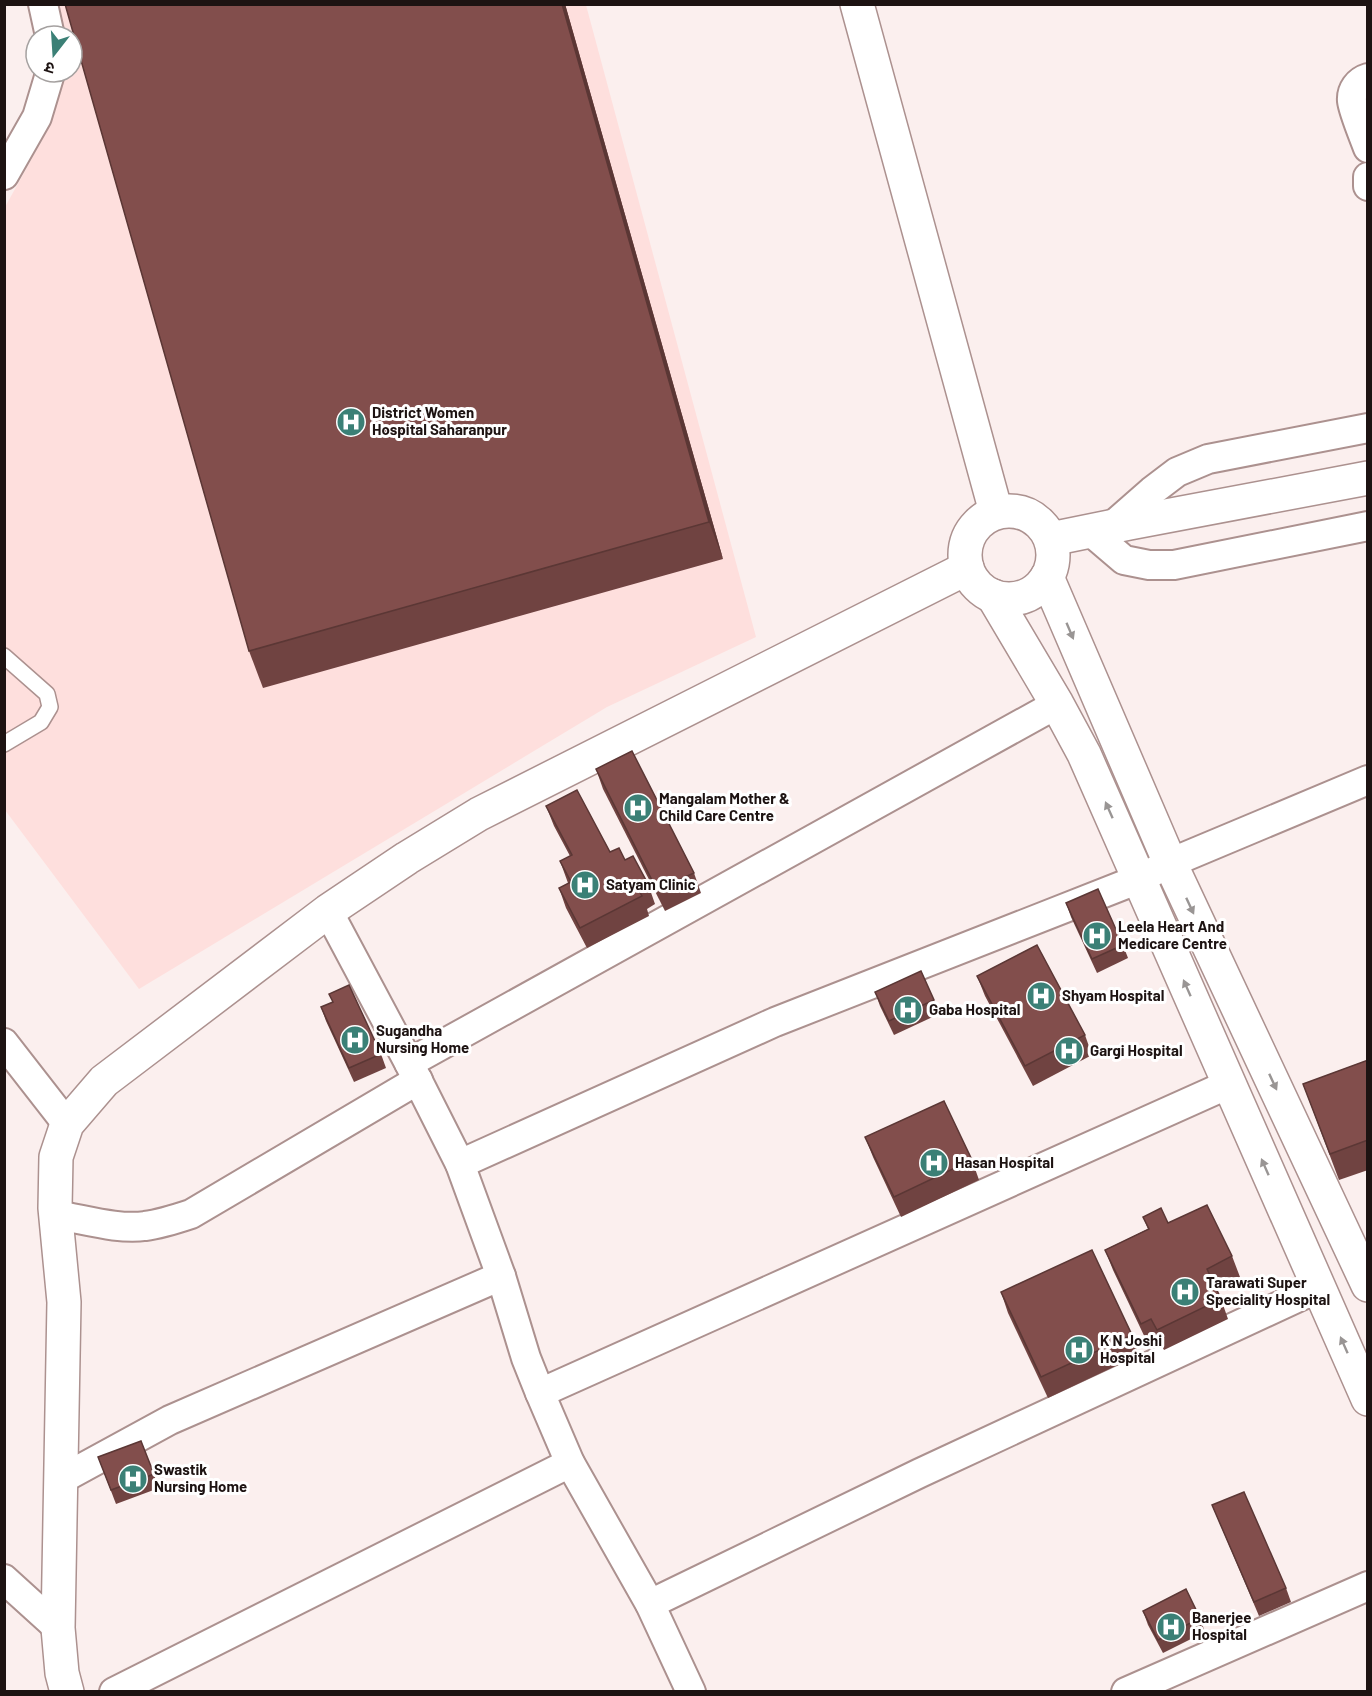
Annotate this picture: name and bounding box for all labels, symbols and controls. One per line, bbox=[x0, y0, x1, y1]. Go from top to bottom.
north arrow bbox=[24, 24, 84, 84]
text: उ bbox=[42, 58, 57, 79]
place label: District Women Hospital Saharanpur bbox=[372, 403, 507, 438]
hospital icon: District Women Hospital Saharanpur bbox=[335, 406, 367, 438]
one-way arrow bbox=[1066, 622, 1075, 639]
place label: Mangalam Mother & Child Care Centre bbox=[659, 789, 789, 824]
hospital icon: Mangalam Mother & Child Care Centre bbox=[622, 792, 654, 824]
one-way arrow bbox=[1103, 801, 1113, 819]
hospital icon: Satyam Clinic bbox=[569, 869, 601, 901]
place label: Satyam Clinic bbox=[606, 875, 696, 893]
one-way arrow bbox=[1185, 897, 1195, 915]
place label: Leela Heart And Medicare Centre bbox=[1118, 917, 1227, 952]
hospital icon: Leela Heart And Medicare Centre bbox=[1081, 920, 1113, 952]
one-way arrow bbox=[1182, 979, 1192, 997]
hospital icon: Shyam Hospital bbox=[1025, 980, 1057, 1012]
place label: Shyam Hospital bbox=[1062, 986, 1164, 1004]
hospital icon: Gaba Hospital bbox=[892, 994, 924, 1026]
place label: Gaba Hospital bbox=[929, 1000, 1020, 1018]
place label: Sugandha Nursing Home bbox=[376, 1021, 469, 1056]
hospital icon: Sugandha Nursing Home bbox=[339, 1024, 371, 1056]
hospital icon: Gargi Hospital bbox=[1053, 1035, 1085, 1067]
place label: Gargi Hospital bbox=[1090, 1041, 1183, 1059]
one-way arrow bbox=[1268, 1074, 1277, 1091]
hospital icon: Hasan Hospital bbox=[918, 1147, 950, 1179]
place label: Hasan Hospital bbox=[955, 1153, 1054, 1171]
one-way arrow bbox=[1260, 1158, 1270, 1176]
place label: Tarawati Super Speciality Hospital bbox=[1206, 1273, 1330, 1308]
hospital icon: Tarawati Super Speciality Hospital bbox=[1169, 1276, 1201, 1308]
place label: K N Joshi Hospital bbox=[1100, 1331, 1162, 1366]
hospital icon: K N Joshi Hospital bbox=[1063, 1334, 1095, 1366]
one-way arrow bbox=[1339, 1336, 1349, 1354]
place label: Swastik Nursing Home bbox=[154, 1460, 247, 1495]
hospital icon: Swastik Nursing Home bbox=[117, 1463, 149, 1495]
place label: Banerjee Hospital bbox=[1192, 1608, 1251, 1643]
hospital icon: Banerjee Hospital bbox=[1155, 1611, 1187, 1643]

